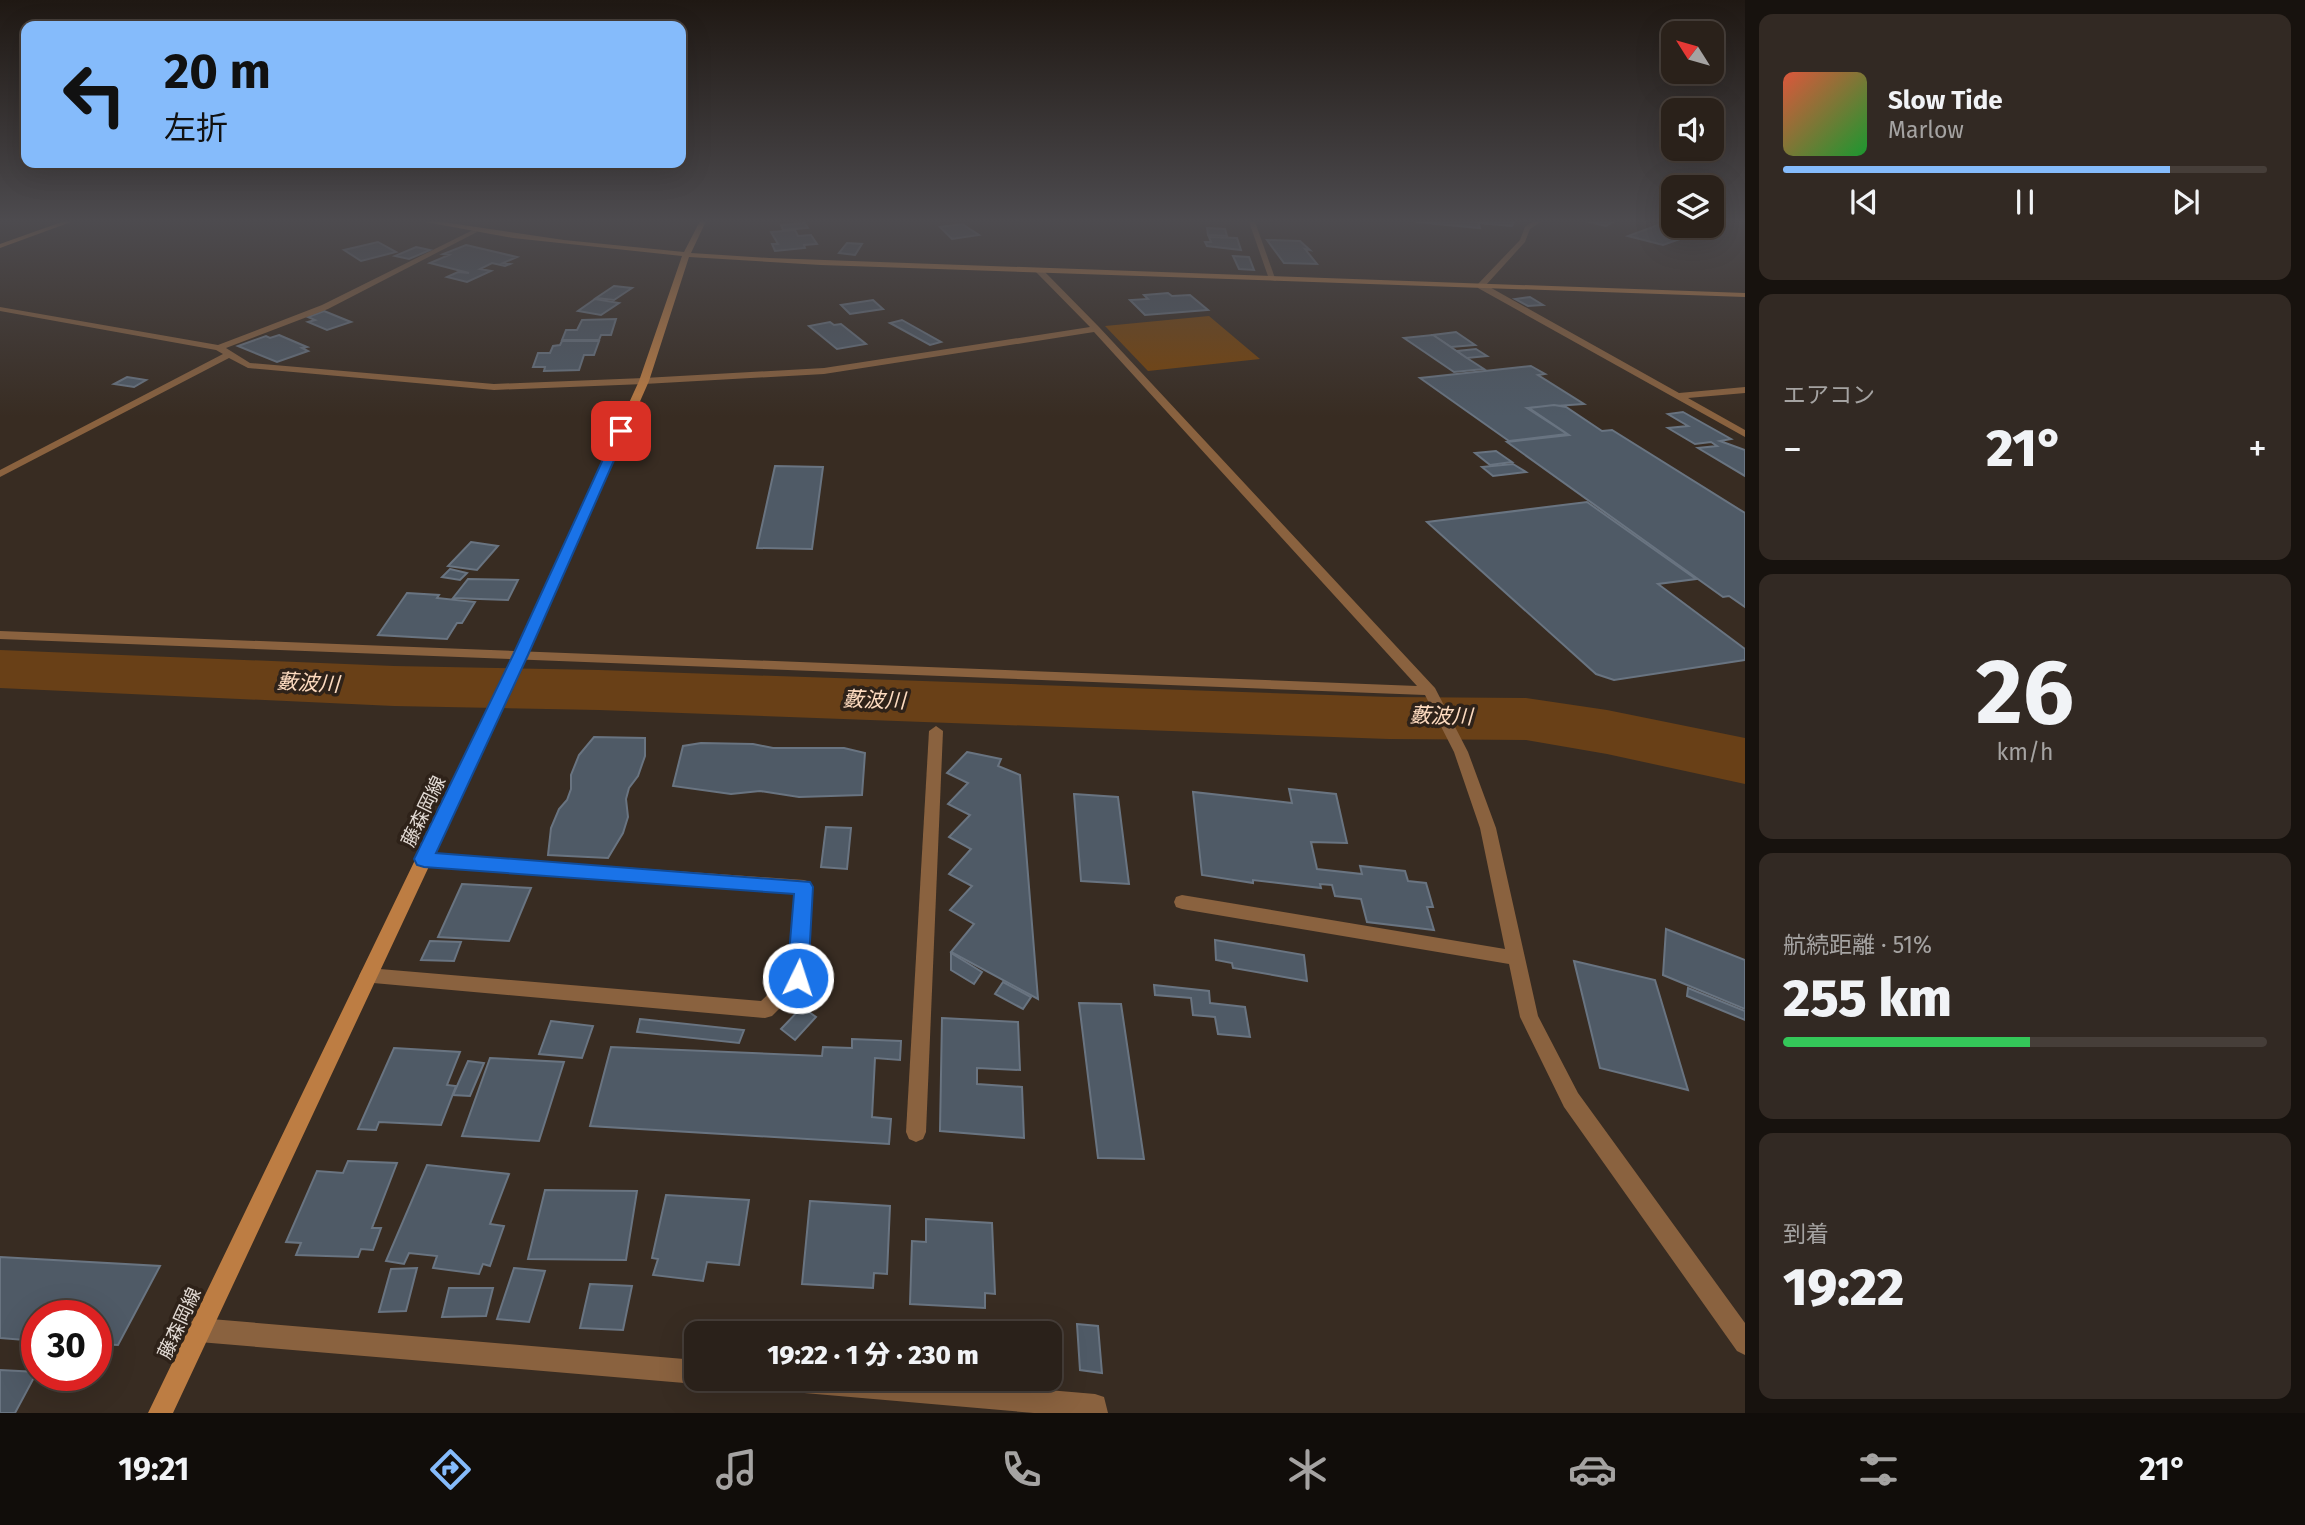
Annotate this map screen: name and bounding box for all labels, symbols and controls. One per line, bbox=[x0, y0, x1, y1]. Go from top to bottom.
north arrow bbox=[1661, 21, 1724, 84]
map controls bbox=[1661, 21, 1724, 238]
text: 20 m bbox=[164, 42, 271, 101]
icon: left bbox=[49, 49, 140, 140]
text: Slow Tide bbox=[1888, 85, 2003, 116]
button: sound bbox=[1661, 98, 1724, 161]
text: 左折 bbox=[164, 109, 228, 147]
text: Marlow bbox=[1888, 116, 1964, 144]
button: layers bbox=[1661, 175, 1724, 238]
icon: previous bbox=[1845, 183, 1883, 221]
icon: pause bbox=[2006, 183, 2044, 221]
icon: next bbox=[2167, 183, 2205, 221]
text: エアコン bbox=[1783, 381, 1875, 409]
pin bbox=[591, 401, 651, 461]
icon: arrive bbox=[602, 412, 640, 450]
text: 21° bbox=[1986, 417, 2064, 480]
text: − bbox=[1783, 426, 1802, 472]
text: + bbox=[2248, 426, 2267, 472]
text: 26 bbox=[1976, 638, 2074, 747]
water label: 藪波川 bbox=[276, 668, 342, 698]
water label: 藪波川 bbox=[842, 686, 908, 714]
water label: 藪波川 bbox=[1409, 702, 1475, 730]
text: km/h bbox=[1997, 738, 2053, 766]
street label: 藤森岡線 bbox=[396, 772, 450, 850]
text: 航続距離 · 51% bbox=[1783, 931, 1932, 959]
position arrow bbox=[761, 941, 835, 1015]
text: 255 km bbox=[1783, 967, 1952, 1030]
text: 到着 bbox=[1783, 1220, 1829, 1248]
text: 19:22 bbox=[1783, 1256, 1904, 1319]
street label: 藤森岡線 bbox=[153, 1284, 206, 1363]
speed limit sign: 30 bbox=[21, 1300, 112, 1391]
text: 19:22 · 1 分 · 230 m bbox=[767, 1340, 979, 1371]
icon: directions bbox=[426, 1445, 475, 1494]
icon: music bbox=[712, 1445, 761, 1494]
icon: phone bbox=[997, 1445, 1046, 1494]
icon: climate bbox=[1283, 1445, 1332, 1494]
icon: car bbox=[1568, 1445, 1617, 1494]
icon: filters bbox=[1854, 1445, 1903, 1494]
text: 19:21 bbox=[118, 1450, 189, 1488]
text: 21° bbox=[2139, 1450, 2187, 1488]

